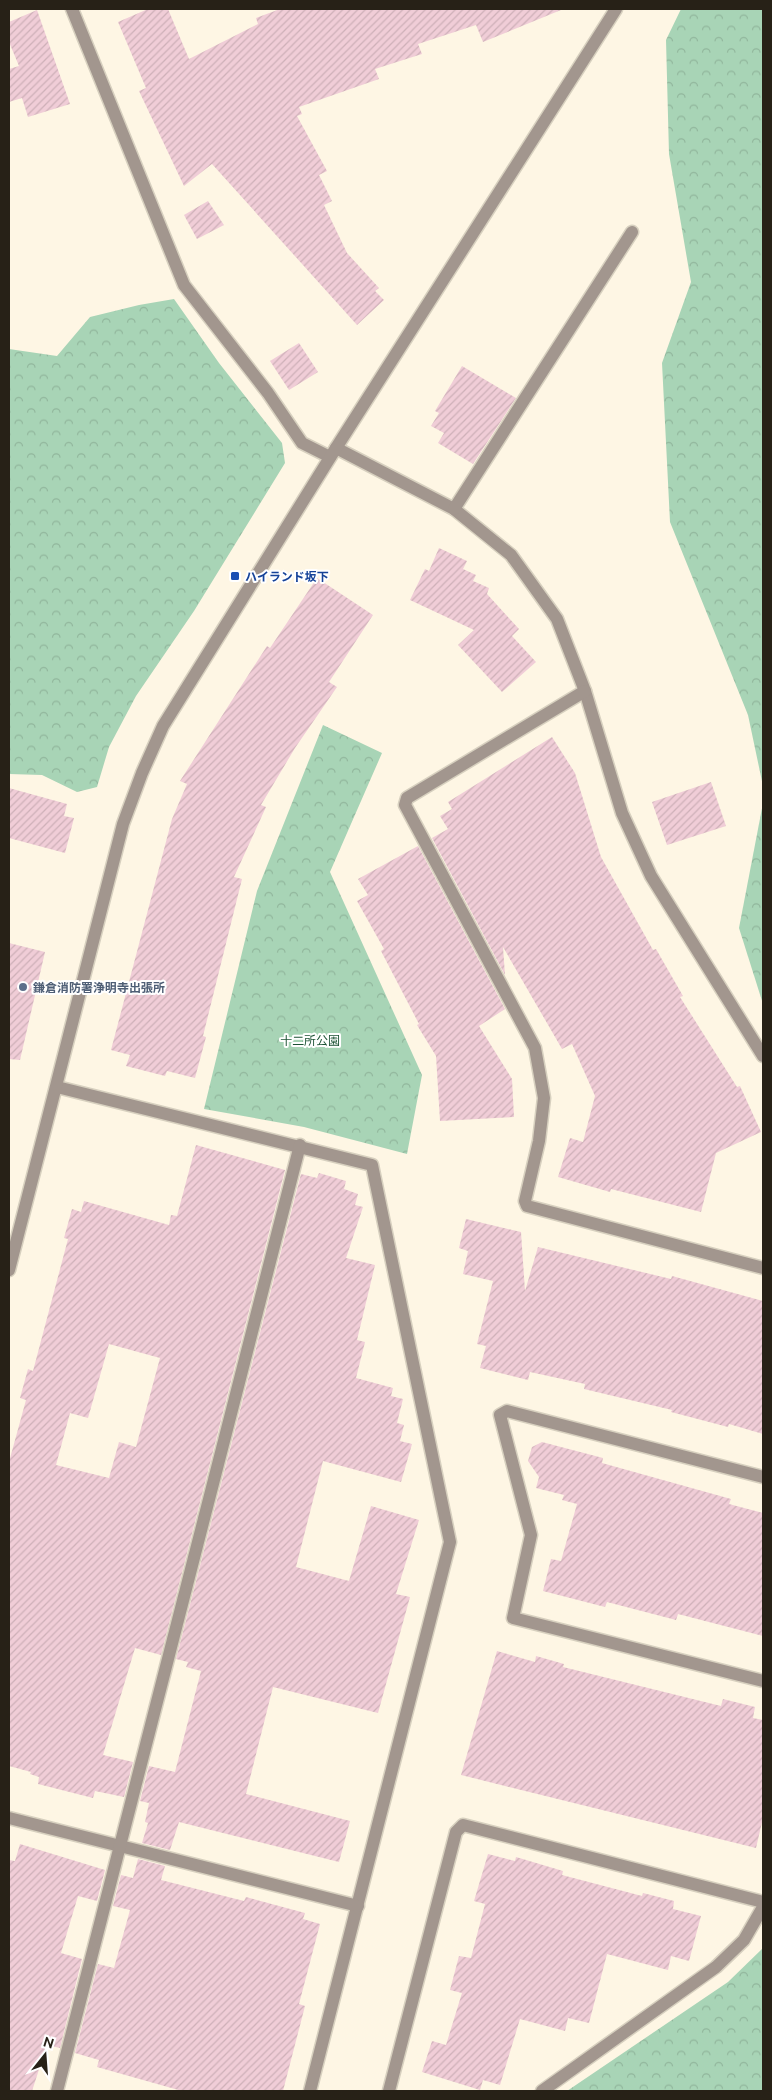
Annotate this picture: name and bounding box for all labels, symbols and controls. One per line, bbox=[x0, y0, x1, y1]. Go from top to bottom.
marker: ハイランド坂下 bbox=[229, 570, 241, 582]
place label: ハイランド坂下 bbox=[245, 570, 329, 583]
marker: 鎌倉消防署浄明寺出張所 bbox=[17, 981, 29, 993]
place label: 鎌倉消防署浄明寺出張所 bbox=[33, 981, 165, 994]
park label: 十二所公園 bbox=[280, 1034, 340, 1047]
north arrow bbox=[20, 2030, 70, 2080]
text: N bbox=[41, 2033, 56, 2052]

